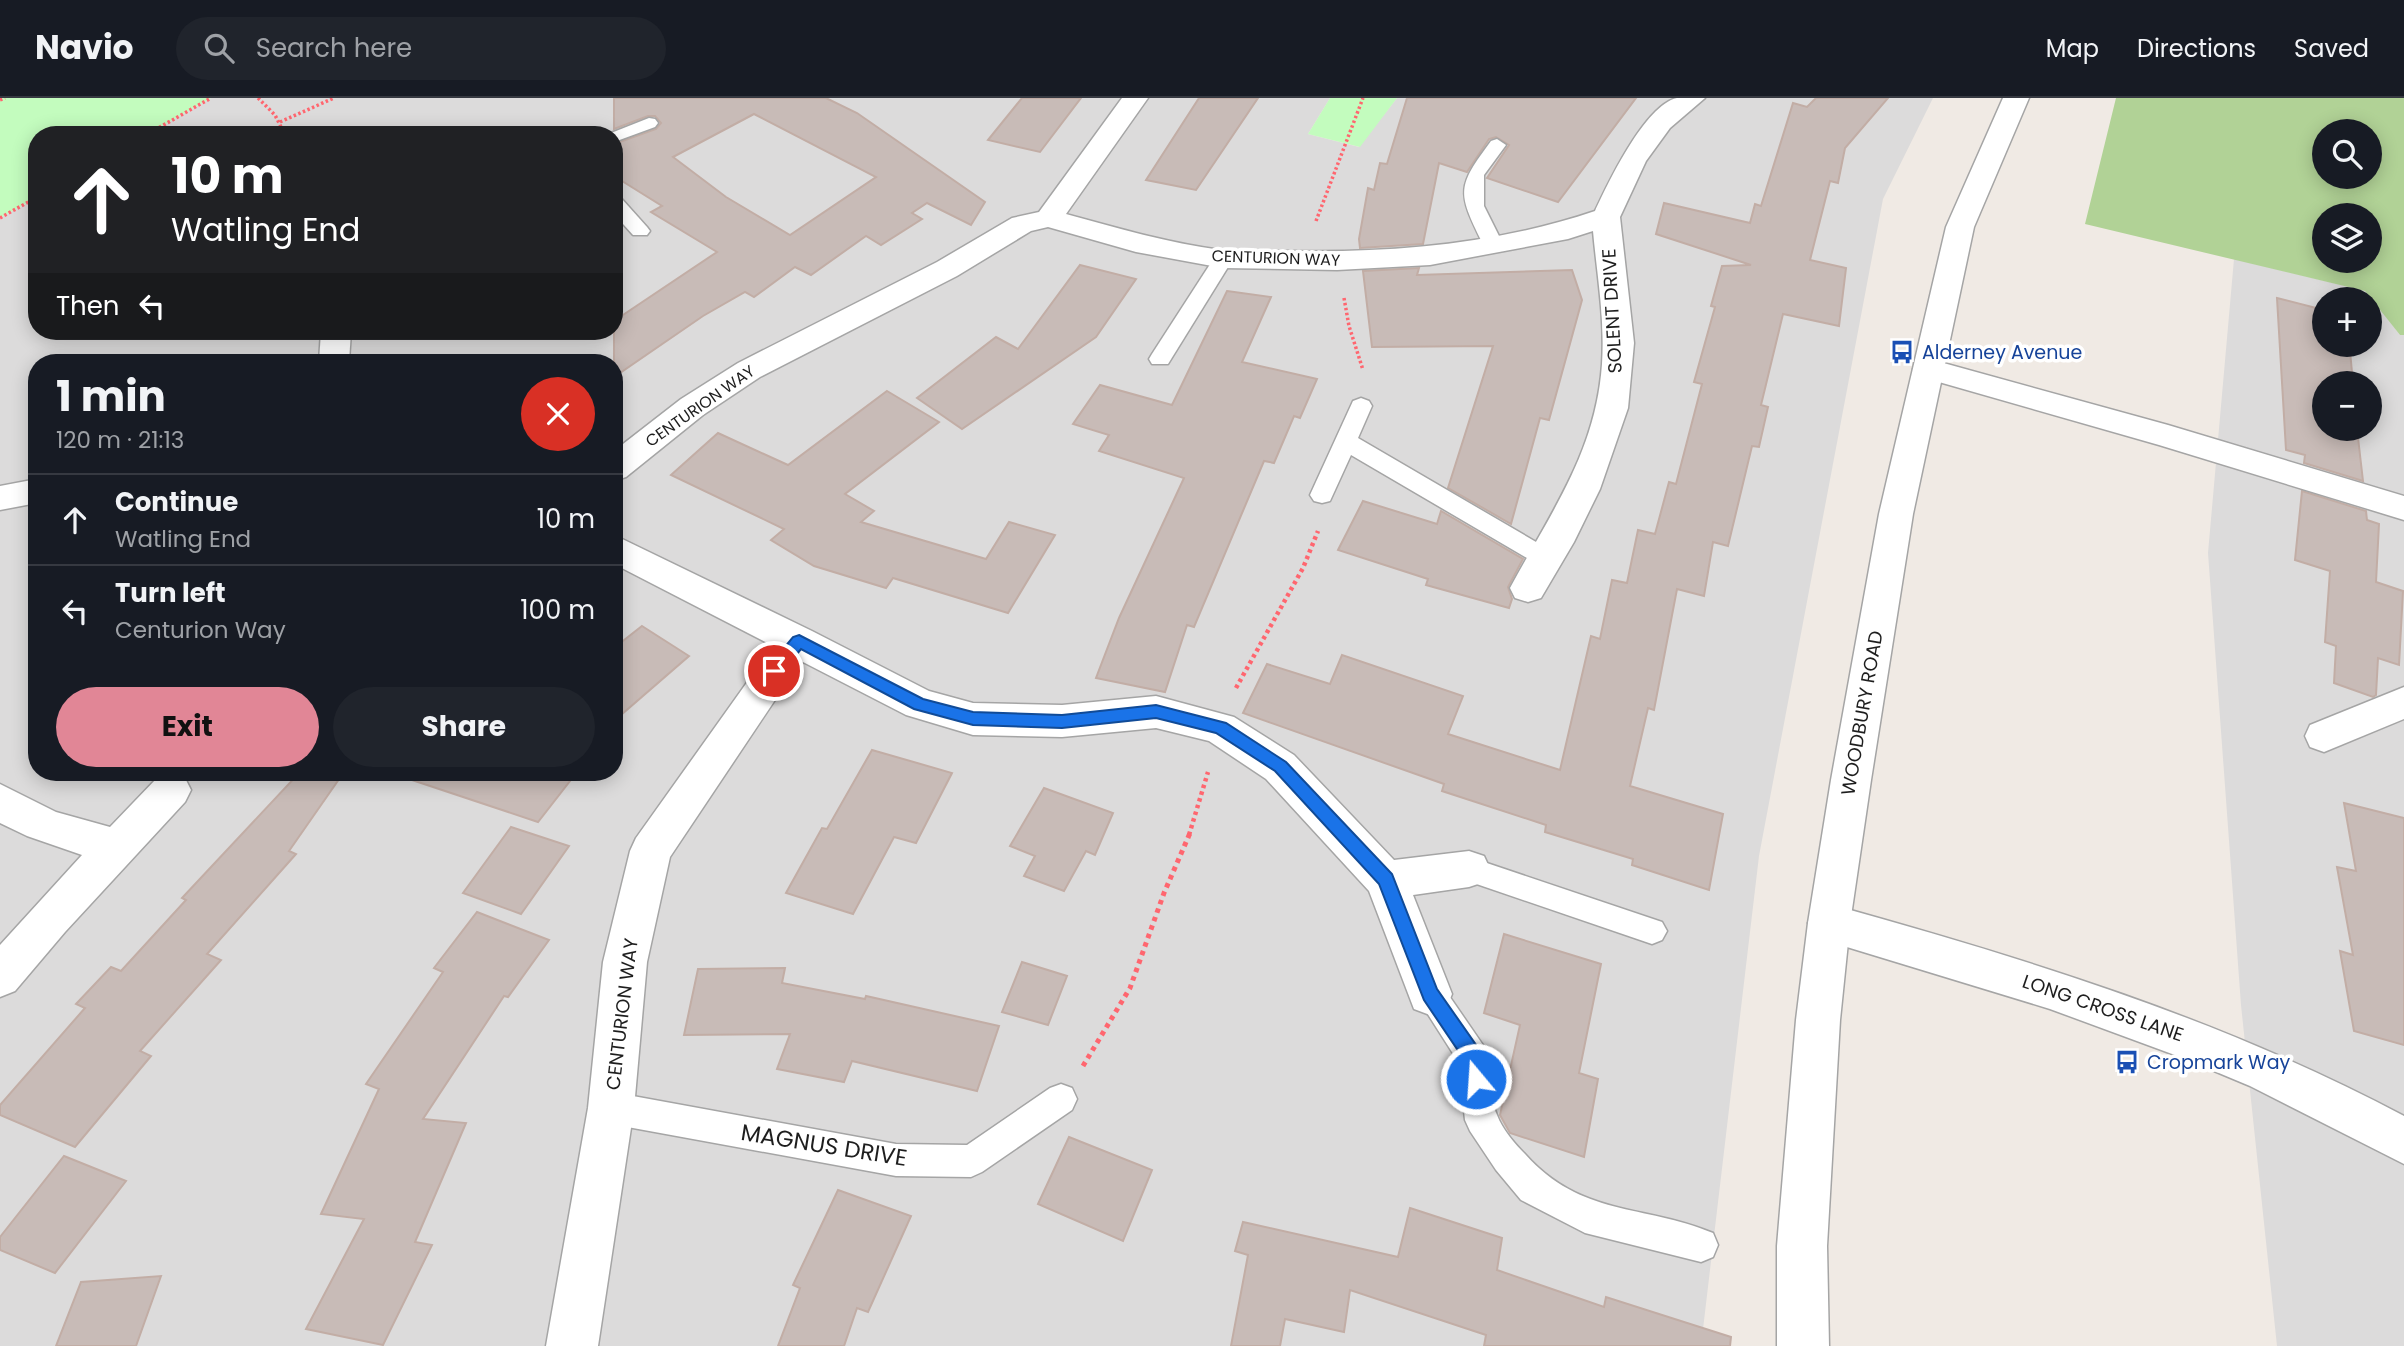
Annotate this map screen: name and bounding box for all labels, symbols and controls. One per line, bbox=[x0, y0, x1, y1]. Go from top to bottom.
search box bbox=[176, 17, 666, 80]
text: Navio bbox=[35, 24, 134, 71]
icon: search bbox=[200, 29, 238, 67]
text: Search here bbox=[256, 30, 412, 66]
text: Map bbox=[2046, 32, 2099, 65]
text: Directions bbox=[2137, 32, 2256, 65]
text: Saved bbox=[2294, 32, 2369, 65]
map controls bbox=[2312, 119, 2382, 441]
button: search bbox=[2312, 119, 2382, 189]
text: 10 m bbox=[171, 142, 284, 210]
icon: ahead bbox=[56, 154, 147, 245]
button: layers bbox=[2312, 203, 2382, 273]
text: Watling End bbox=[171, 207, 360, 252]
street label: CENTURION WAY bbox=[1211, 244, 1341, 272]
street label: SOLENT DRIVE bbox=[1595, 248, 1629, 374]
icon: left bbox=[133, 287, 171, 325]
button: + bbox=[2312, 287, 2382, 357]
text: Then bbox=[56, 288, 119, 324]
bus stop icon: Alderney Avenue bbox=[1888, 338, 1916, 366]
place label: Alderney Avenue bbox=[1922, 339, 2082, 366]
street label: CENTURION WAY bbox=[641, 359, 760, 452]
text: 1 min bbox=[56, 367, 166, 426]
button: − bbox=[2312, 371, 2382, 441]
button: close bbox=[521, 377, 595, 451]
text: 120 m · 21:13 bbox=[56, 424, 184, 456]
text: Continue bbox=[115, 484, 238, 520]
icon: ahead bbox=[56, 501, 94, 539]
text: 10 m bbox=[537, 501, 595, 537]
text: Watling End bbox=[115, 523, 251, 555]
text: Turn left bbox=[115, 575, 226, 611]
icon: left bbox=[56, 592, 94, 630]
text: 100 m bbox=[520, 592, 595, 628]
text: Centurion Way bbox=[115, 614, 286, 646]
street label: WOODBURY ROAD bbox=[1834, 629, 1890, 797]
pin bbox=[744, 641, 804, 701]
icon: arrive bbox=[755, 652, 793, 690]
button: Exit bbox=[56, 687, 319, 767]
button: Share bbox=[333, 687, 595, 767]
street label: CENTURION WAY bbox=[599, 936, 645, 1092]
street label: LONG CROSS LANE bbox=[2019, 968, 2187, 1048]
position arrow bbox=[1439, 1042, 1513, 1116]
bus stop icon: Cropmark Way bbox=[2113, 1048, 2141, 1076]
place label: Cropmark Way bbox=[2147, 1049, 2291, 1076]
street label: MAGNUS DRIVE bbox=[739, 1116, 909, 1174]

